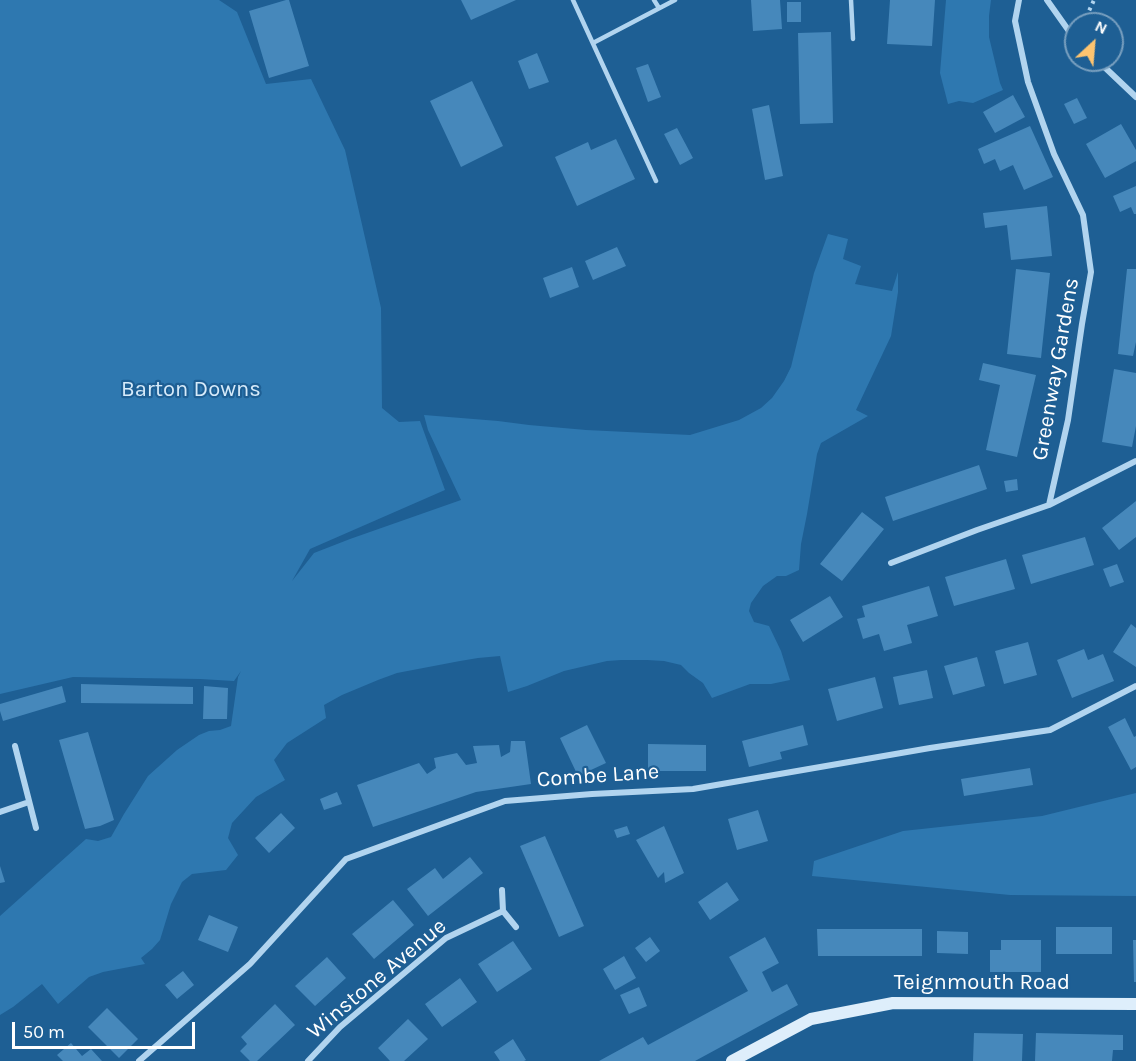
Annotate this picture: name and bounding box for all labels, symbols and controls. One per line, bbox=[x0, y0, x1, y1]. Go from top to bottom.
north arrow bbox=[1064, 12, 1124, 72]
text: N bbox=[1092, 16, 1111, 38]
street label: Greenway Gardens bbox=[1027, 276, 1085, 462]
park label: Barton Downs bbox=[121, 377, 261, 403]
street label: Combe Lane bbox=[536, 759, 660, 793]
street label: Winstone Avenue bbox=[302, 913, 452, 1045]
street label: Teignmouth Road bbox=[894, 970, 1070, 996]
scale bar bbox=[15, 1010, 198, 1048]
text: 50 m bbox=[23, 1021, 65, 1043]

